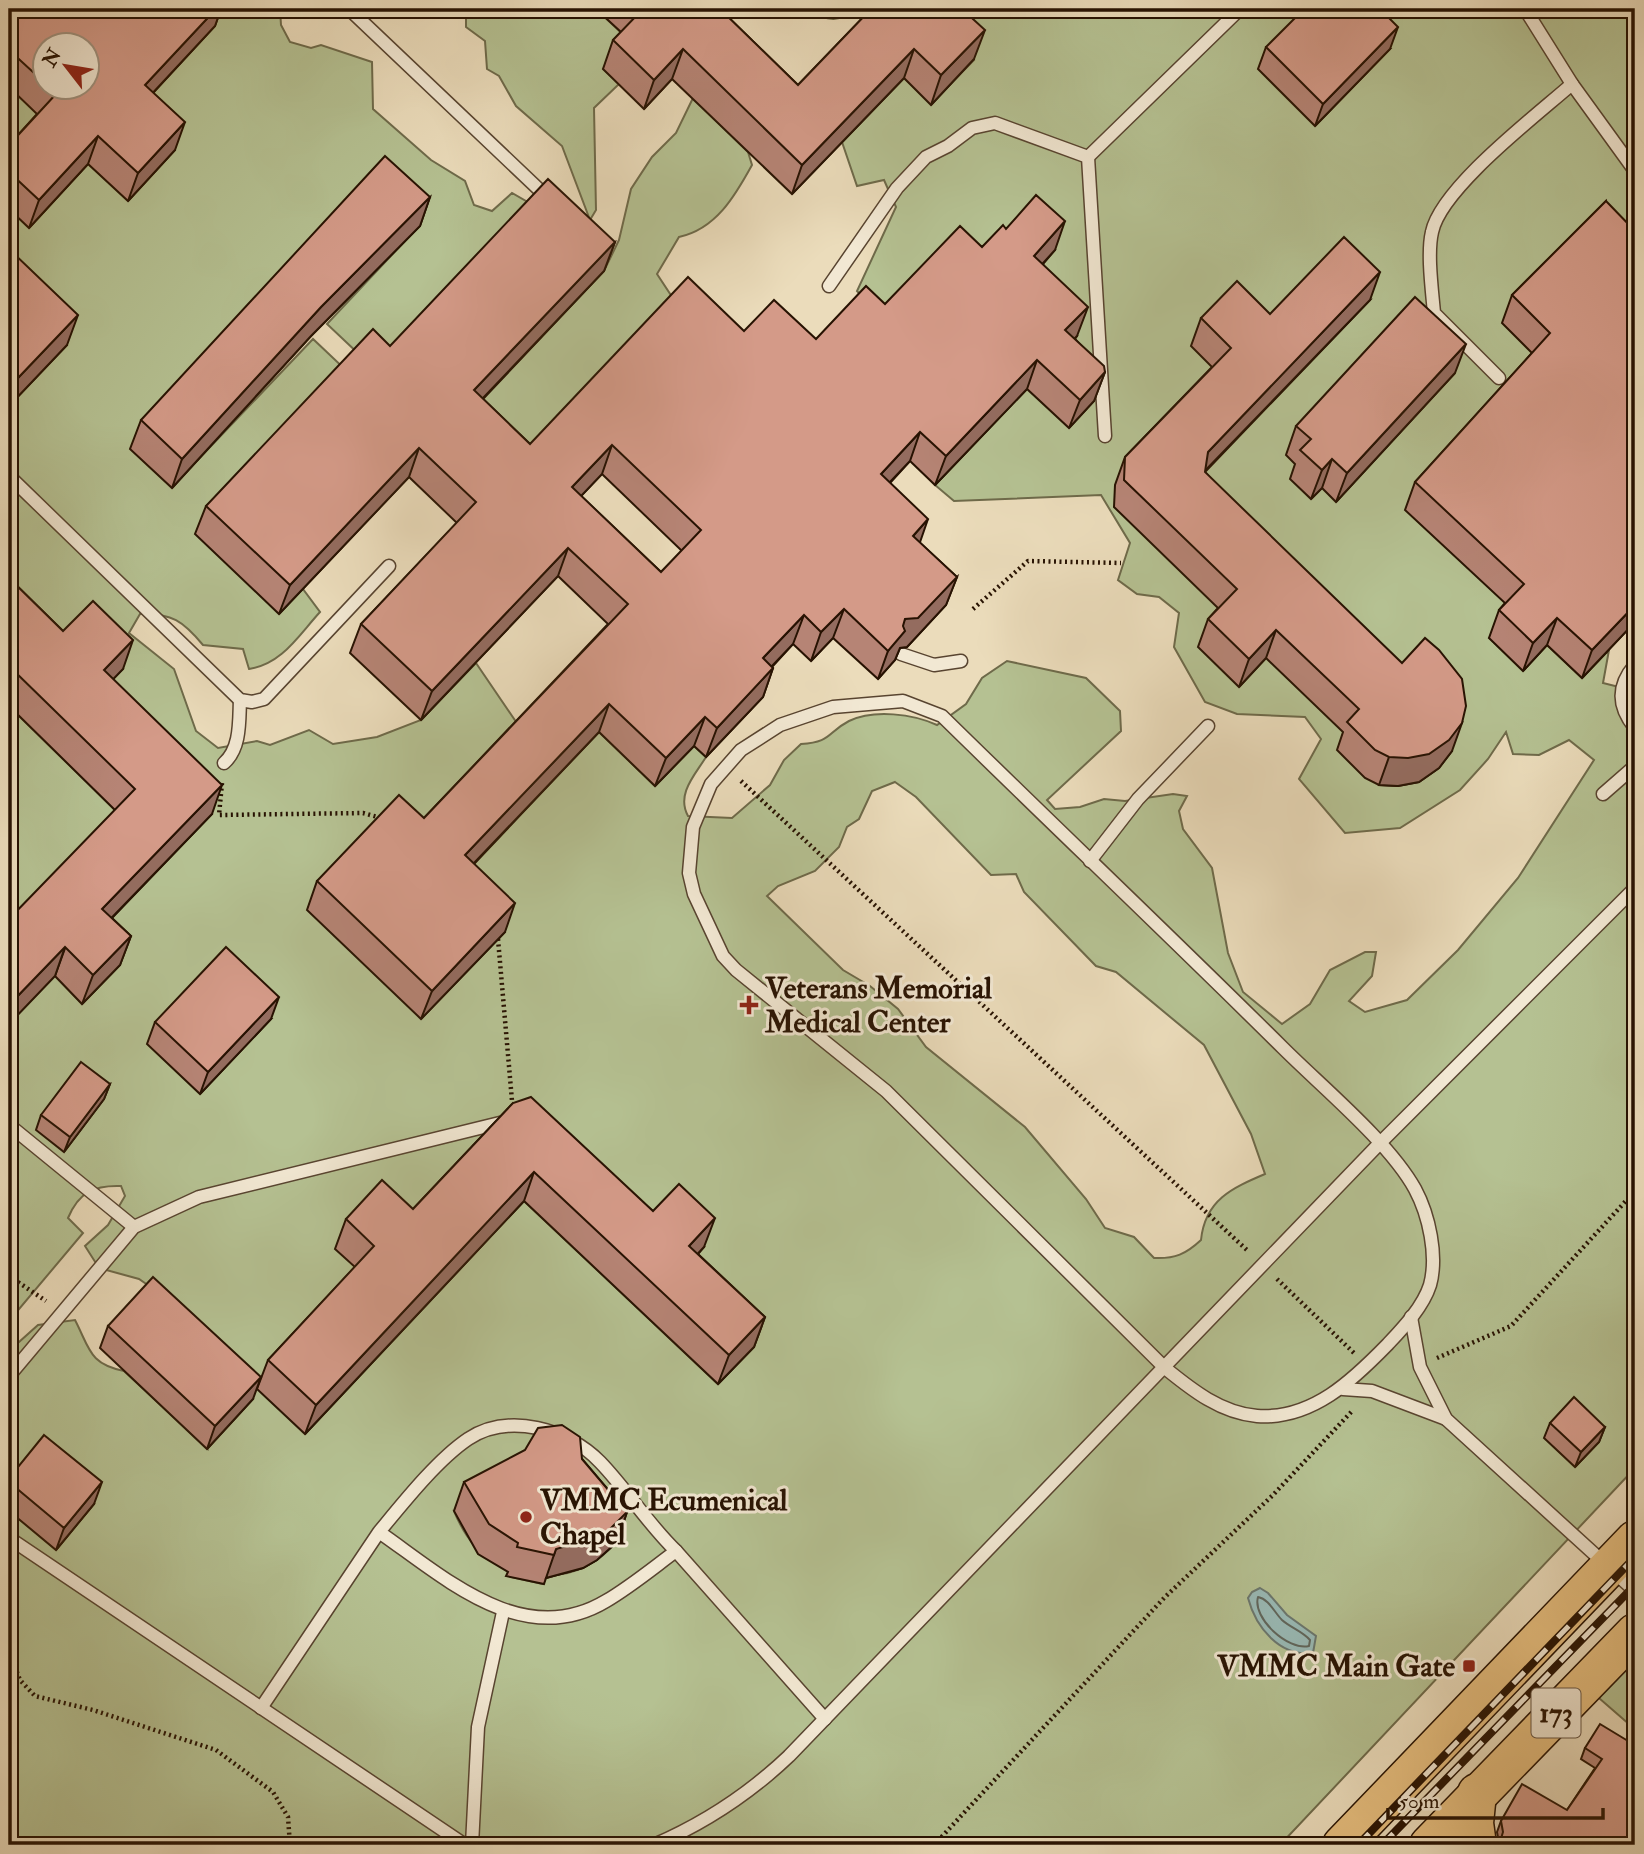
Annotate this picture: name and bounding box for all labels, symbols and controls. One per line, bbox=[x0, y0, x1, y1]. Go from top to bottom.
north arrow bbox=[32, 32, 102, 102]
text: N bbox=[37, 43, 67, 72]
place label: Veterans Memorial Medical Center bbox=[764, 970, 992, 1041]
marker: Veterans Memorial Medical Center bbox=[739, 995, 759, 1015]
place label: VMMC Ecumenical Chapel bbox=[539, 1482, 788, 1553]
marker: VMMC Ecumenical Chapel bbox=[518, 1509, 534, 1525]
place label: VMMC Main Gate bbox=[1216, 1648, 1455, 1685]
marker: VMMC Main Gate bbox=[1461, 1658, 1477, 1674]
road number: 173 bbox=[1532, 1688, 1580, 1738]
scale bar bbox=[1388, 1777, 1604, 1821]
text: 50 m bbox=[1399, 1788, 1440, 1815]

